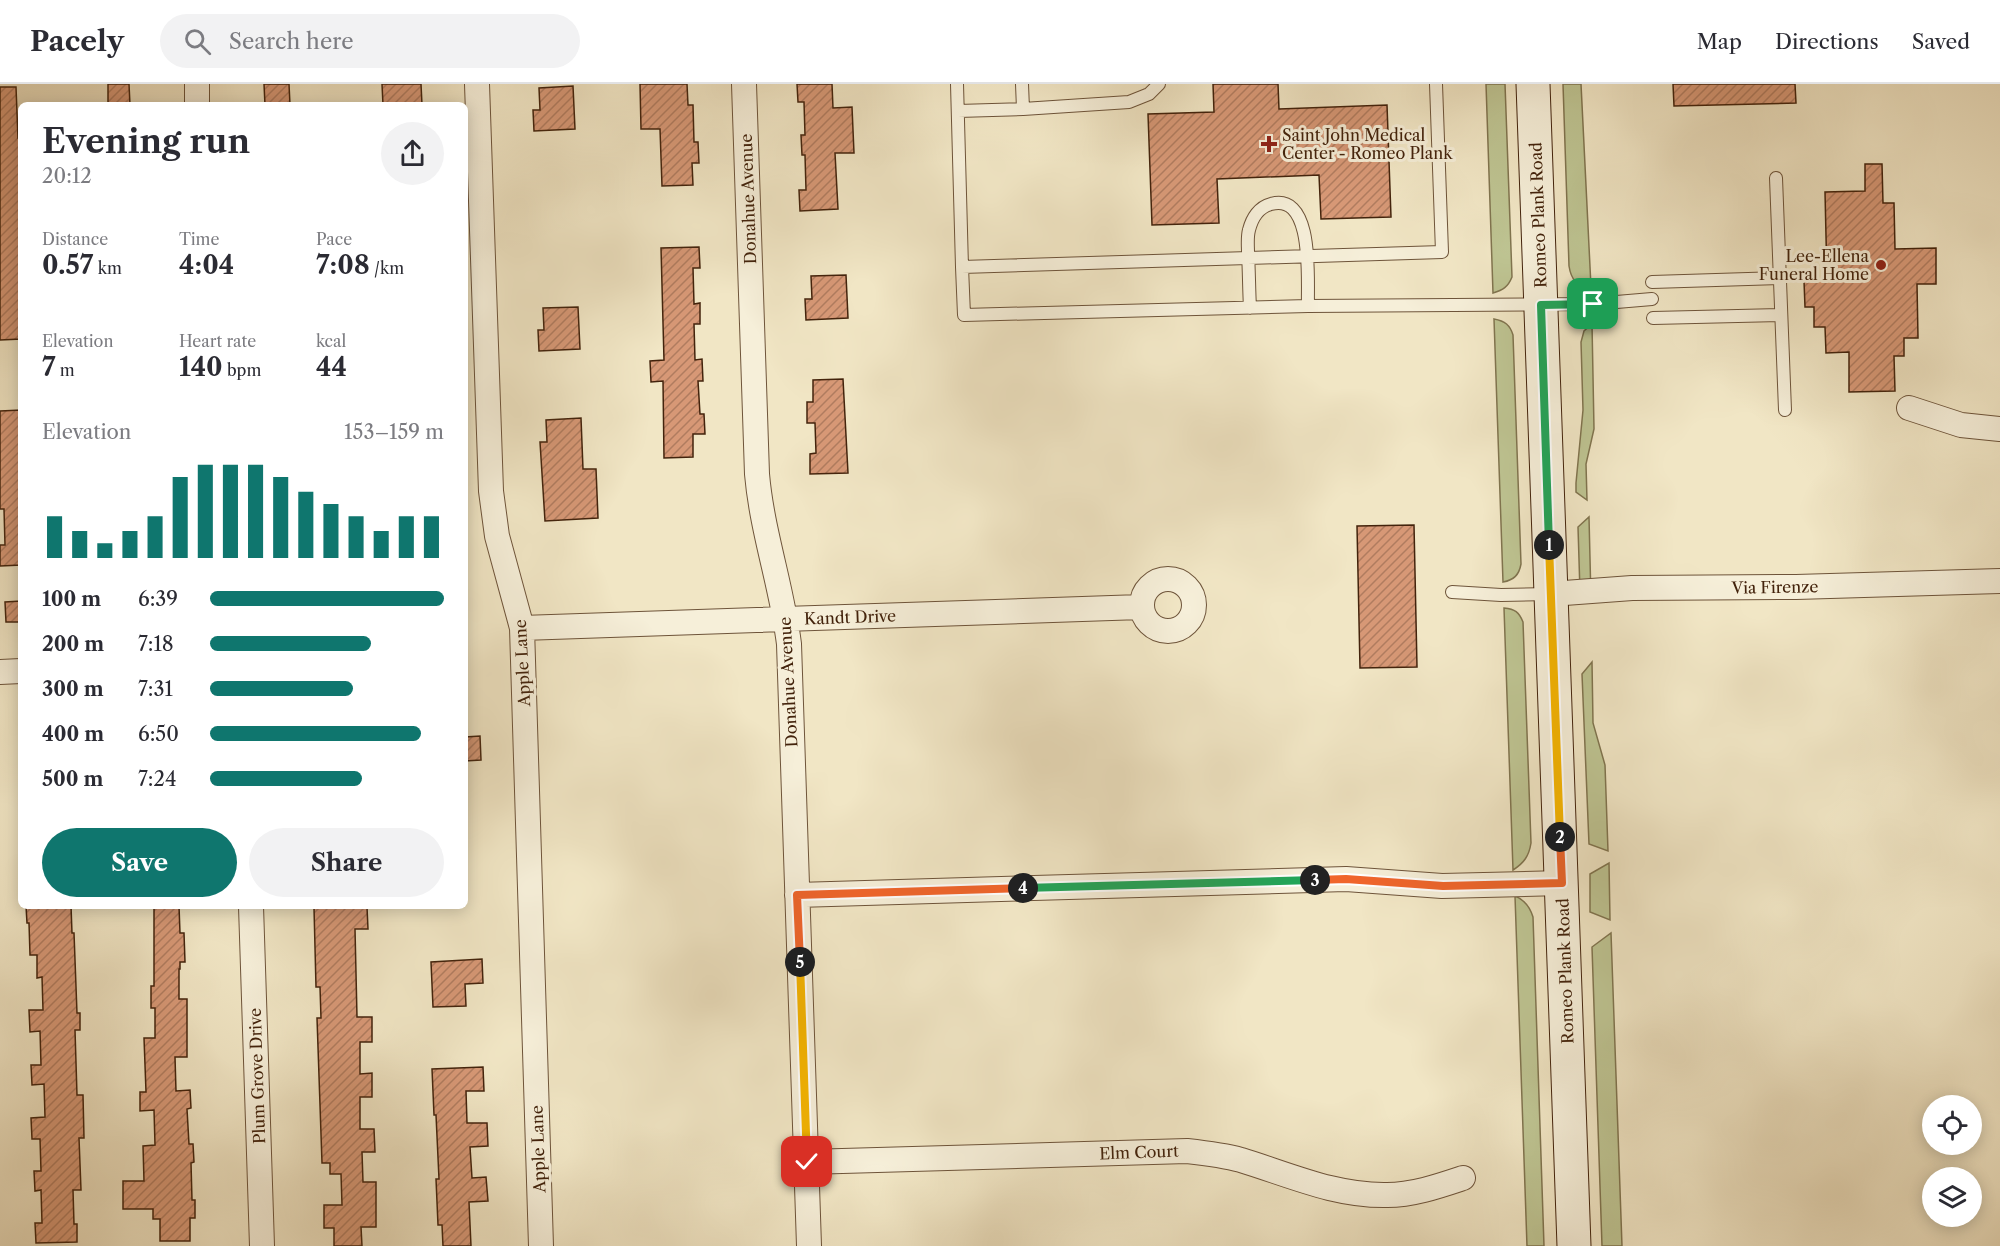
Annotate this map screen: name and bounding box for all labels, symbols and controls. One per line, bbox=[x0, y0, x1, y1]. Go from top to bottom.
search box bbox=[160, 14, 580, 68]
text: Pacely bbox=[30, 24, 124, 58]
icon: search bbox=[181, 25, 214, 58]
text: Search here bbox=[229, 28, 354, 55]
text: Map bbox=[1697, 29, 1742, 54]
text: Directions bbox=[1775, 29, 1879, 54]
text: Saved bbox=[1912, 29, 1970, 54]
text: Evening run bbox=[42, 121, 250, 162]
button: share bbox=[381, 122, 444, 185]
place label: Saint John Medical Center - Romeo Plank bbox=[1282, 125, 1453, 163]
street label: Donahue Avenue bbox=[736, 133, 760, 265]
marker: Saint John Medical Center - Romeo Plank bbox=[1260, 135, 1278, 153]
street label: Romeo Plank Road bbox=[1525, 142, 1551, 288]
text: 20:12 bbox=[42, 164, 92, 188]
text: Distance bbox=[42, 229, 108, 249]
text: Time bbox=[179, 229, 219, 249]
text: Pace bbox=[316, 229, 352, 249]
place label: Lee-Ellena Funeral Home bbox=[1759, 246, 1870, 284]
text: 0.57 bbox=[42, 249, 93, 281]
text: 4:04 bbox=[179, 249, 234, 281]
text: 7:08 bbox=[316, 249, 370, 281]
text: km bbox=[93, 258, 122, 278]
text: /km bbox=[370, 258, 404, 278]
marker: Lee-Ellena Funeral Home bbox=[1874, 258, 1888, 272]
pin bbox=[1567, 278, 1618, 329]
icon: arrive bbox=[1576, 287, 1609, 320]
text: Elevation bbox=[42, 331, 113, 351]
text: Heart rate bbox=[179, 331, 256, 351]
text: kcal bbox=[316, 331, 346, 351]
text: 7 bbox=[42, 351, 56, 383]
text: 140 bbox=[179, 351, 223, 383]
text: 44 bbox=[316, 351, 347, 383]
text: m bbox=[56, 360, 75, 380]
text: bpm bbox=[223, 360, 261, 380]
text: Elevation bbox=[42, 420, 131, 444]
text: 153–159 m bbox=[344, 420, 444, 444]
pin: 1 bbox=[1534, 530, 1564, 560]
text: 1 bbox=[1545, 535, 1553, 555]
street label: Via Firenze bbox=[1730, 576, 1819, 598]
text: 100 m bbox=[42, 587, 101, 611]
text: 6:39 bbox=[138, 587, 178, 611]
street label: Kandt Drive bbox=[804, 605, 896, 629]
street label: Donahue Avenue bbox=[775, 616, 801, 748]
street label: Apple Lane bbox=[510, 619, 534, 708]
text: 200 m bbox=[42, 632, 104, 656]
text: 7:18 bbox=[138, 632, 174, 656]
text: 300 m bbox=[42, 677, 104, 701]
text: 7:31 bbox=[138, 677, 173, 701]
text: 400 m bbox=[42, 722, 104, 746]
text: 6:50 bbox=[138, 722, 179, 746]
text: 500 m bbox=[42, 767, 103, 791]
text: 7:24 bbox=[138, 767, 177, 791]
pin: 2 bbox=[1545, 822, 1575, 852]
text: 2 bbox=[1555, 827, 1565, 847]
button: Save bbox=[42, 828, 237, 897]
button: Share bbox=[249, 828, 444, 897]
pin: 3 bbox=[1300, 865, 1330, 895]
text: 3 bbox=[1310, 870, 1320, 890]
pin: 4 bbox=[1008, 873, 1038, 903]
text: 4 bbox=[1018, 878, 1028, 898]
street label: Romeo Plank Road bbox=[1552, 898, 1578, 1044]
pin: 5 bbox=[785, 947, 815, 977]
text: 5 bbox=[796, 952, 804, 972]
street label: Plum Grove Drive bbox=[245, 1008, 269, 1144]
map controls bbox=[1922, 1095, 1982, 1227]
button: locate bbox=[1922, 1095, 1982, 1155]
street label: Apple Lane bbox=[526, 1105, 550, 1194]
pin bbox=[781, 1136, 832, 1187]
street label: Elm Court bbox=[1099, 1141, 1179, 1163]
icon: check bbox=[790, 1145, 823, 1178]
button: layers bbox=[1922, 1167, 1982, 1227]

